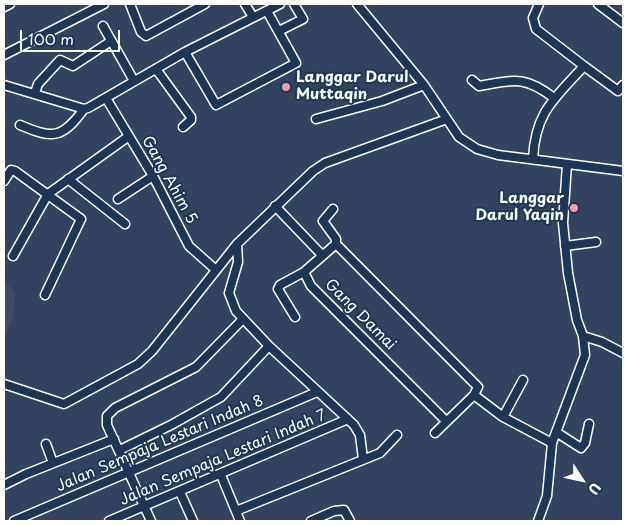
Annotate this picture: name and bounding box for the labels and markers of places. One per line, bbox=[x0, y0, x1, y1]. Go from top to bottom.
place label: Langgar Darul Muttaqin bbox=[296, 69, 408, 104]
marker: Langgar Darul Muttaqin bbox=[280, 81, 292, 93]
place label: Langgar Darul Yaqin bbox=[475, 190, 564, 225]
marker: Langgar Darul Yaqin bbox=[568, 202, 580, 214]

